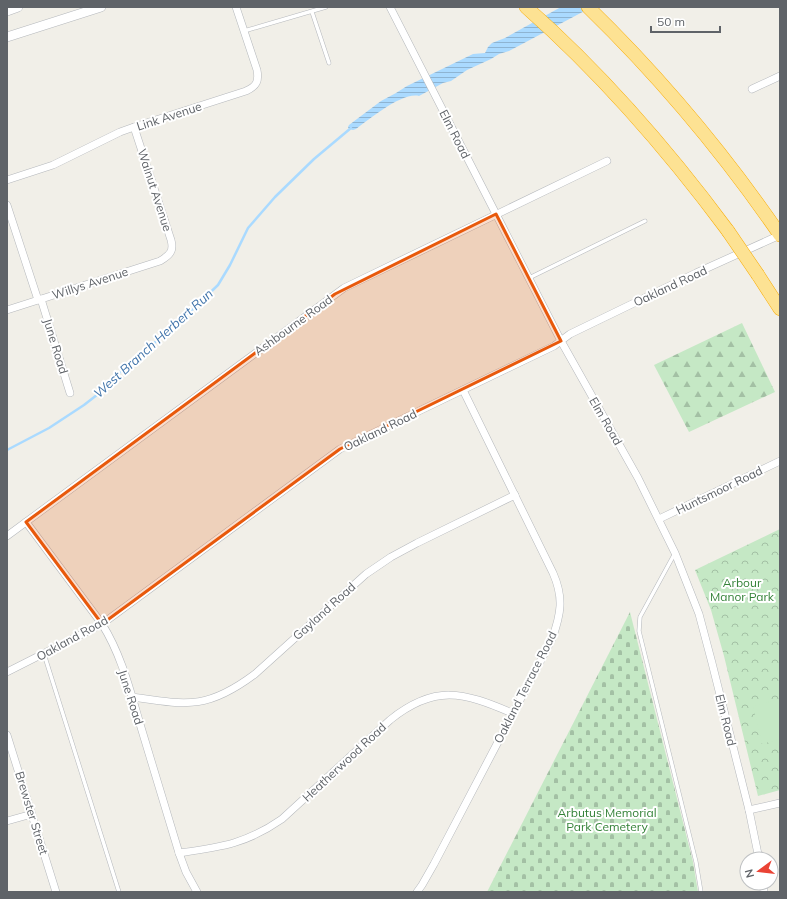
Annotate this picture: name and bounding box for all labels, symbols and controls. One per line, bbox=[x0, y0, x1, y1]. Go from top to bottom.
scale bar bbox=[651, 8, 720, 34]
text: 50 m bbox=[657, 14, 685, 29]
street label: Link Avenue bbox=[135, 98, 203, 134]
street label: Elm Road bbox=[436, 107, 474, 161]
street label: Walnut Avenue bbox=[135, 147, 175, 233]
street label: Oakland Road bbox=[631, 262, 709, 310]
street label: Willys Avenue bbox=[50, 264, 130, 302]
water label: West Branch Herbert Run bbox=[90, 285, 216, 401]
street label: Ashbourne Road bbox=[251, 292, 335, 358]
street label: June Road bbox=[40, 317, 72, 375]
street label: Elm Road bbox=[586, 394, 626, 448]
street label: Oakland Road bbox=[341, 406, 419, 454]
street label: Huntsmoor Road bbox=[673, 463, 765, 517]
park label: Arbour Manor Park bbox=[710, 575, 775, 604]
street label: Gayland Road bbox=[290, 579, 358, 643]
street label: Oakland Road bbox=[34, 612, 110, 664]
street label: Oakland Terrace Road bbox=[490, 628, 560, 746]
street label: June Road bbox=[115, 668, 147, 726]
street label: Elm Road bbox=[712, 692, 740, 748]
street label: Heatherwood Road bbox=[299, 719, 389, 805]
street label: Brewster Street bbox=[12, 769, 52, 857]
park label: Arbutus Memorial Park Cemetery bbox=[558, 805, 657, 834]
north arrow bbox=[739, 851, 779, 891]
text: N bbox=[742, 868, 757, 879]

